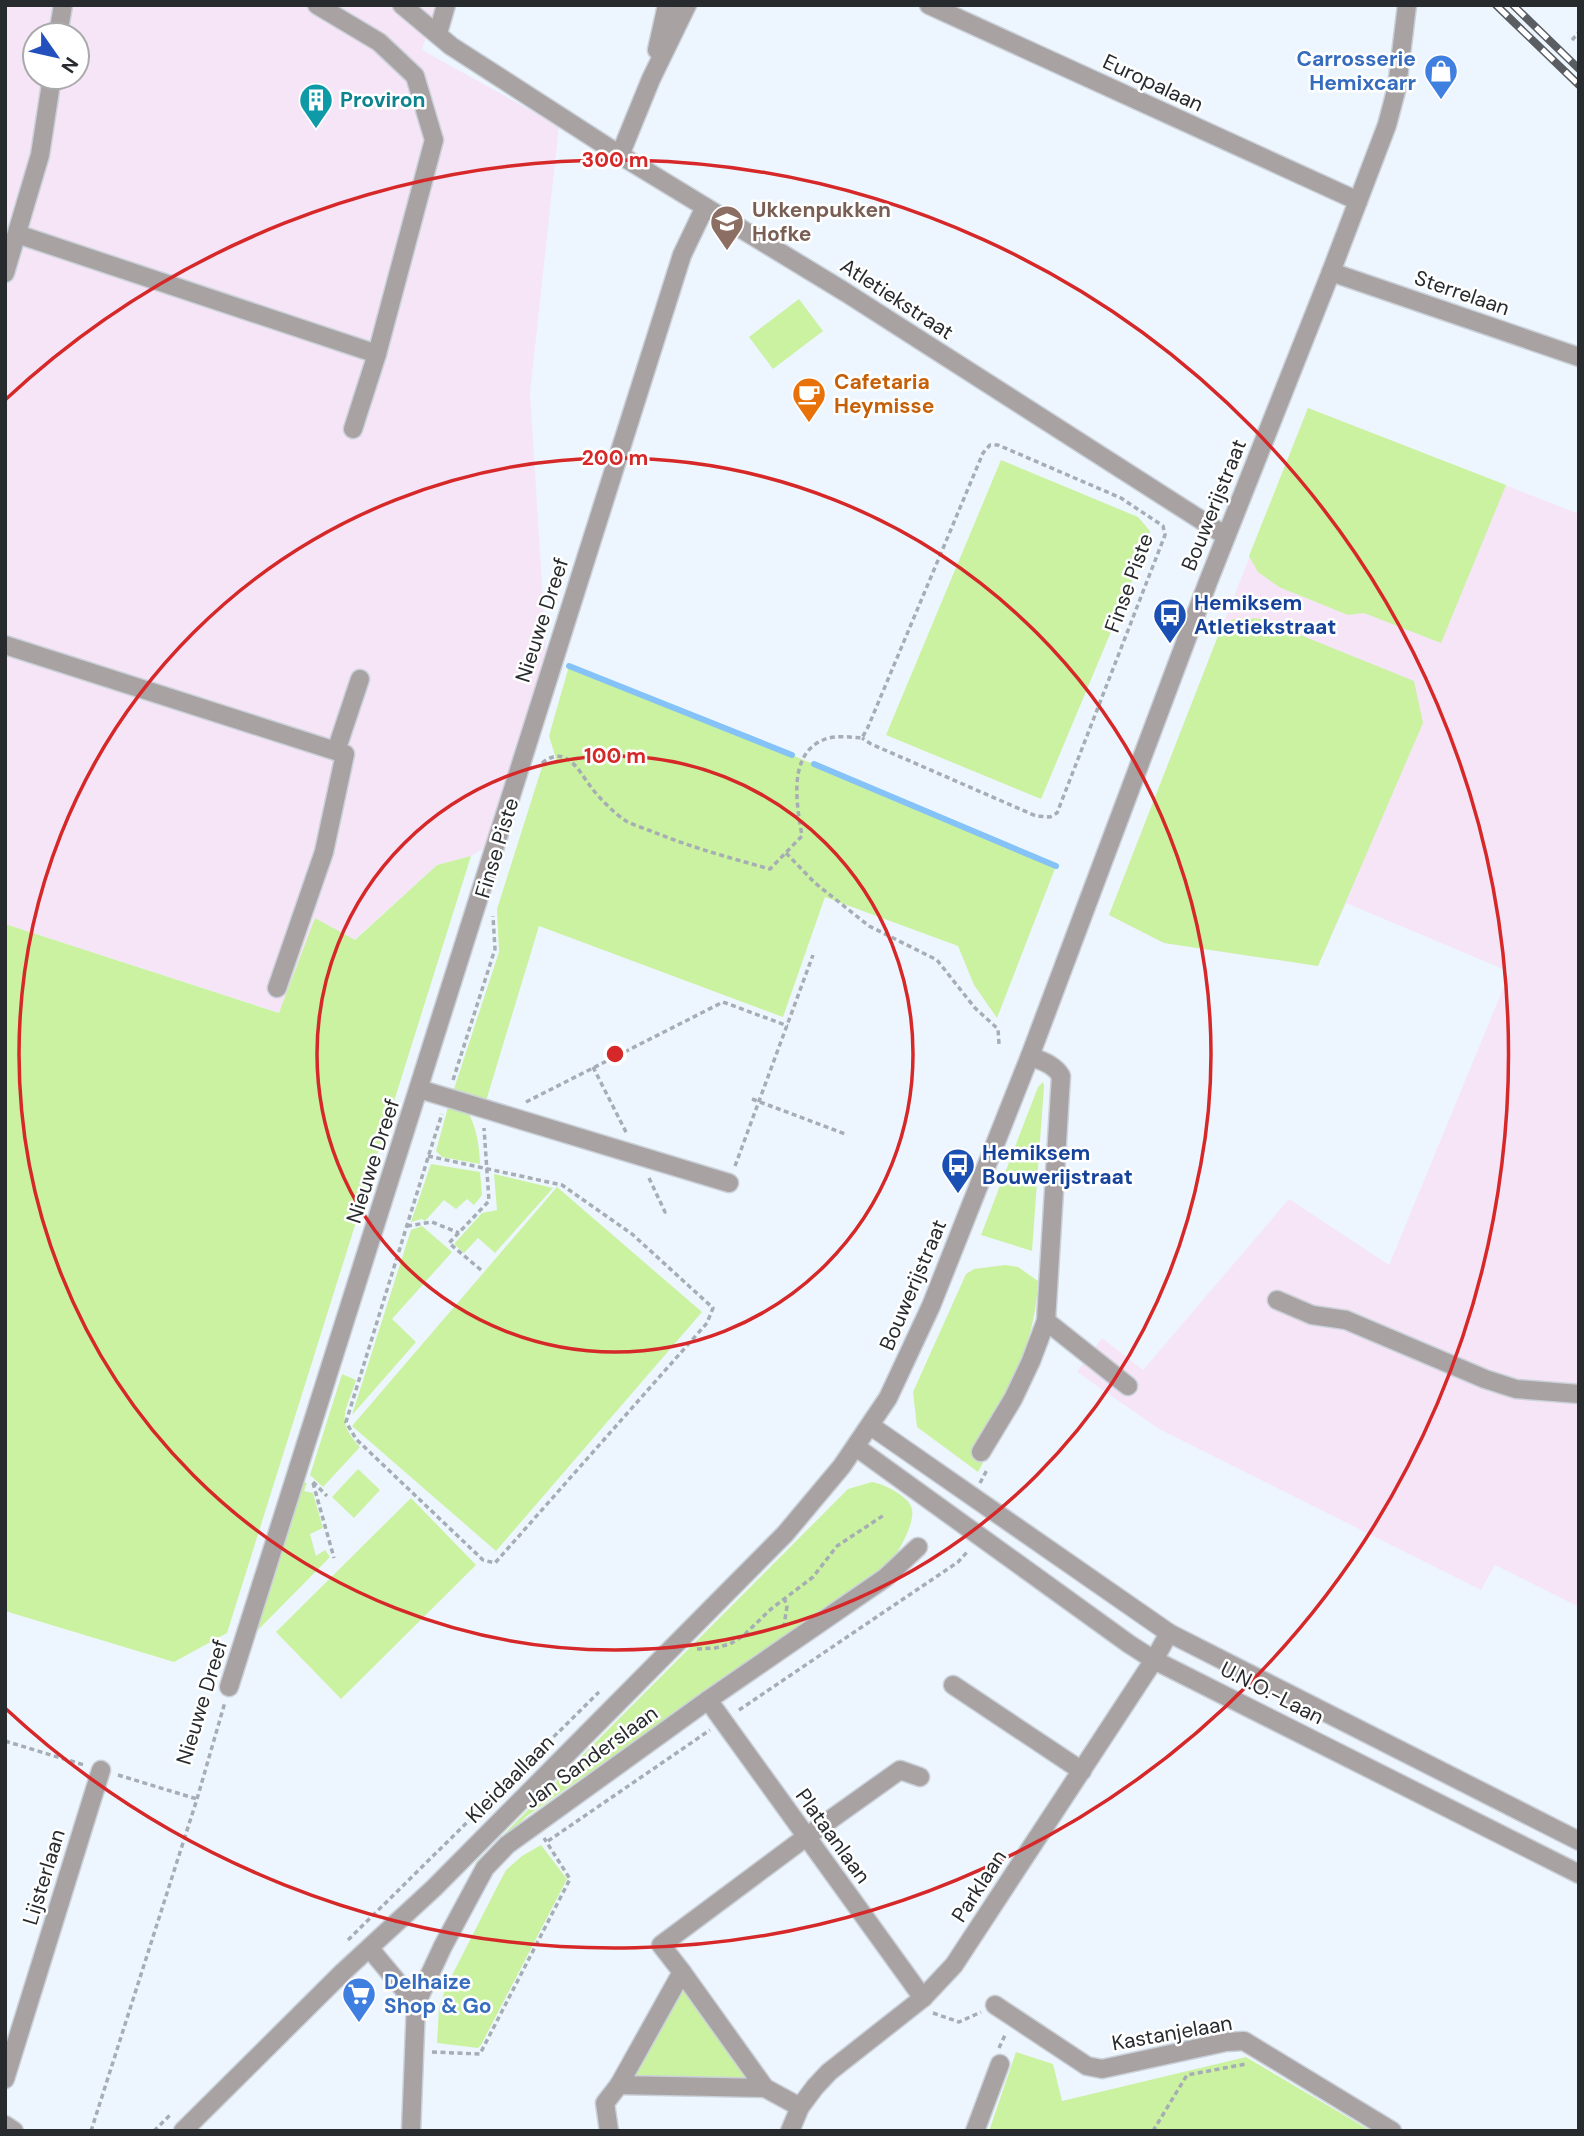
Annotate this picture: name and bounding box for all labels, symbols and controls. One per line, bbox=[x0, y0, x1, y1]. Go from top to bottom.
north arrow bbox=[21, 21, 91, 91]
place label: Carrosserie Hemixcarr bbox=[1296, 45, 1416, 97]
street label: Europalaan bbox=[1098, 48, 1208, 118]
text: N bbox=[55, 52, 84, 78]
shop icon: Carrosserie Hemixcarr bbox=[1422, 52, 1460, 101]
building icon: Proviron bbox=[297, 81, 335, 130]
place label: Proviron bbox=[340, 86, 425, 114]
text: 300 m bbox=[582, 146, 648, 174]
place label: Ukkenpukken Hofke bbox=[752, 196, 891, 248]
school or university icon: Ukkenpukken Hofke bbox=[708, 203, 746, 252]
street label: Atletiekstraat bbox=[835, 252, 959, 346]
street label: Sterrelaan bbox=[1411, 264, 1513, 322]
place label: Cafetaria Heymisse bbox=[834, 368, 934, 420]
cafe icon: Cafetaria Heymisse bbox=[790, 375, 828, 424]
street label: Bouwerijstraat bbox=[1175, 435, 1253, 575]
text: 200 m bbox=[582, 444, 648, 472]
street label: Finse Piste bbox=[1098, 529, 1160, 636]
street label: Nieuwe Dreef bbox=[509, 554, 575, 686]
place label: Hemiksem Atletiekstraat bbox=[1194, 589, 1336, 641]
bus stop icon: Hemiksem Atletiekstraat bbox=[1151, 596, 1189, 645]
text: 100 m bbox=[584, 742, 646, 770]
street label: Finse Piste bbox=[468, 794, 526, 902]
centre of rings bbox=[603, 1042, 627, 1066]
street label: Nieuwe Dreef bbox=[340, 1095, 406, 1227]
place label: Hemiksem Bouwerijstraat bbox=[982, 1139, 1133, 1191]
bus stop icon: Hemiksem Bouwerijstraat bbox=[939, 1146, 977, 1195]
street label: Bouwerijstraat bbox=[873, 1215, 953, 1355]
street label: Nieuwe Dreef bbox=[170, 1636, 234, 1768]
street label: U.N.O.-Laan bbox=[1215, 1655, 1329, 1731]
street label: Jan Sanderslaan bbox=[519, 1699, 663, 1815]
street label: Kleidaallaan bbox=[460, 1729, 560, 1829]
street label: Plataanlaan bbox=[789, 1783, 877, 1889]
street label: Lijsterlaan bbox=[16, 1826, 72, 1928]
street label: Parklaan bbox=[945, 1844, 1013, 1928]
place label: Delhaize Shop & Go bbox=[384, 1968, 492, 2020]
supermarket icon: Delhaize Shop & Go bbox=[340, 1975, 378, 2024]
street label: Kastanjelaan bbox=[1110, 2009, 1234, 2057]

